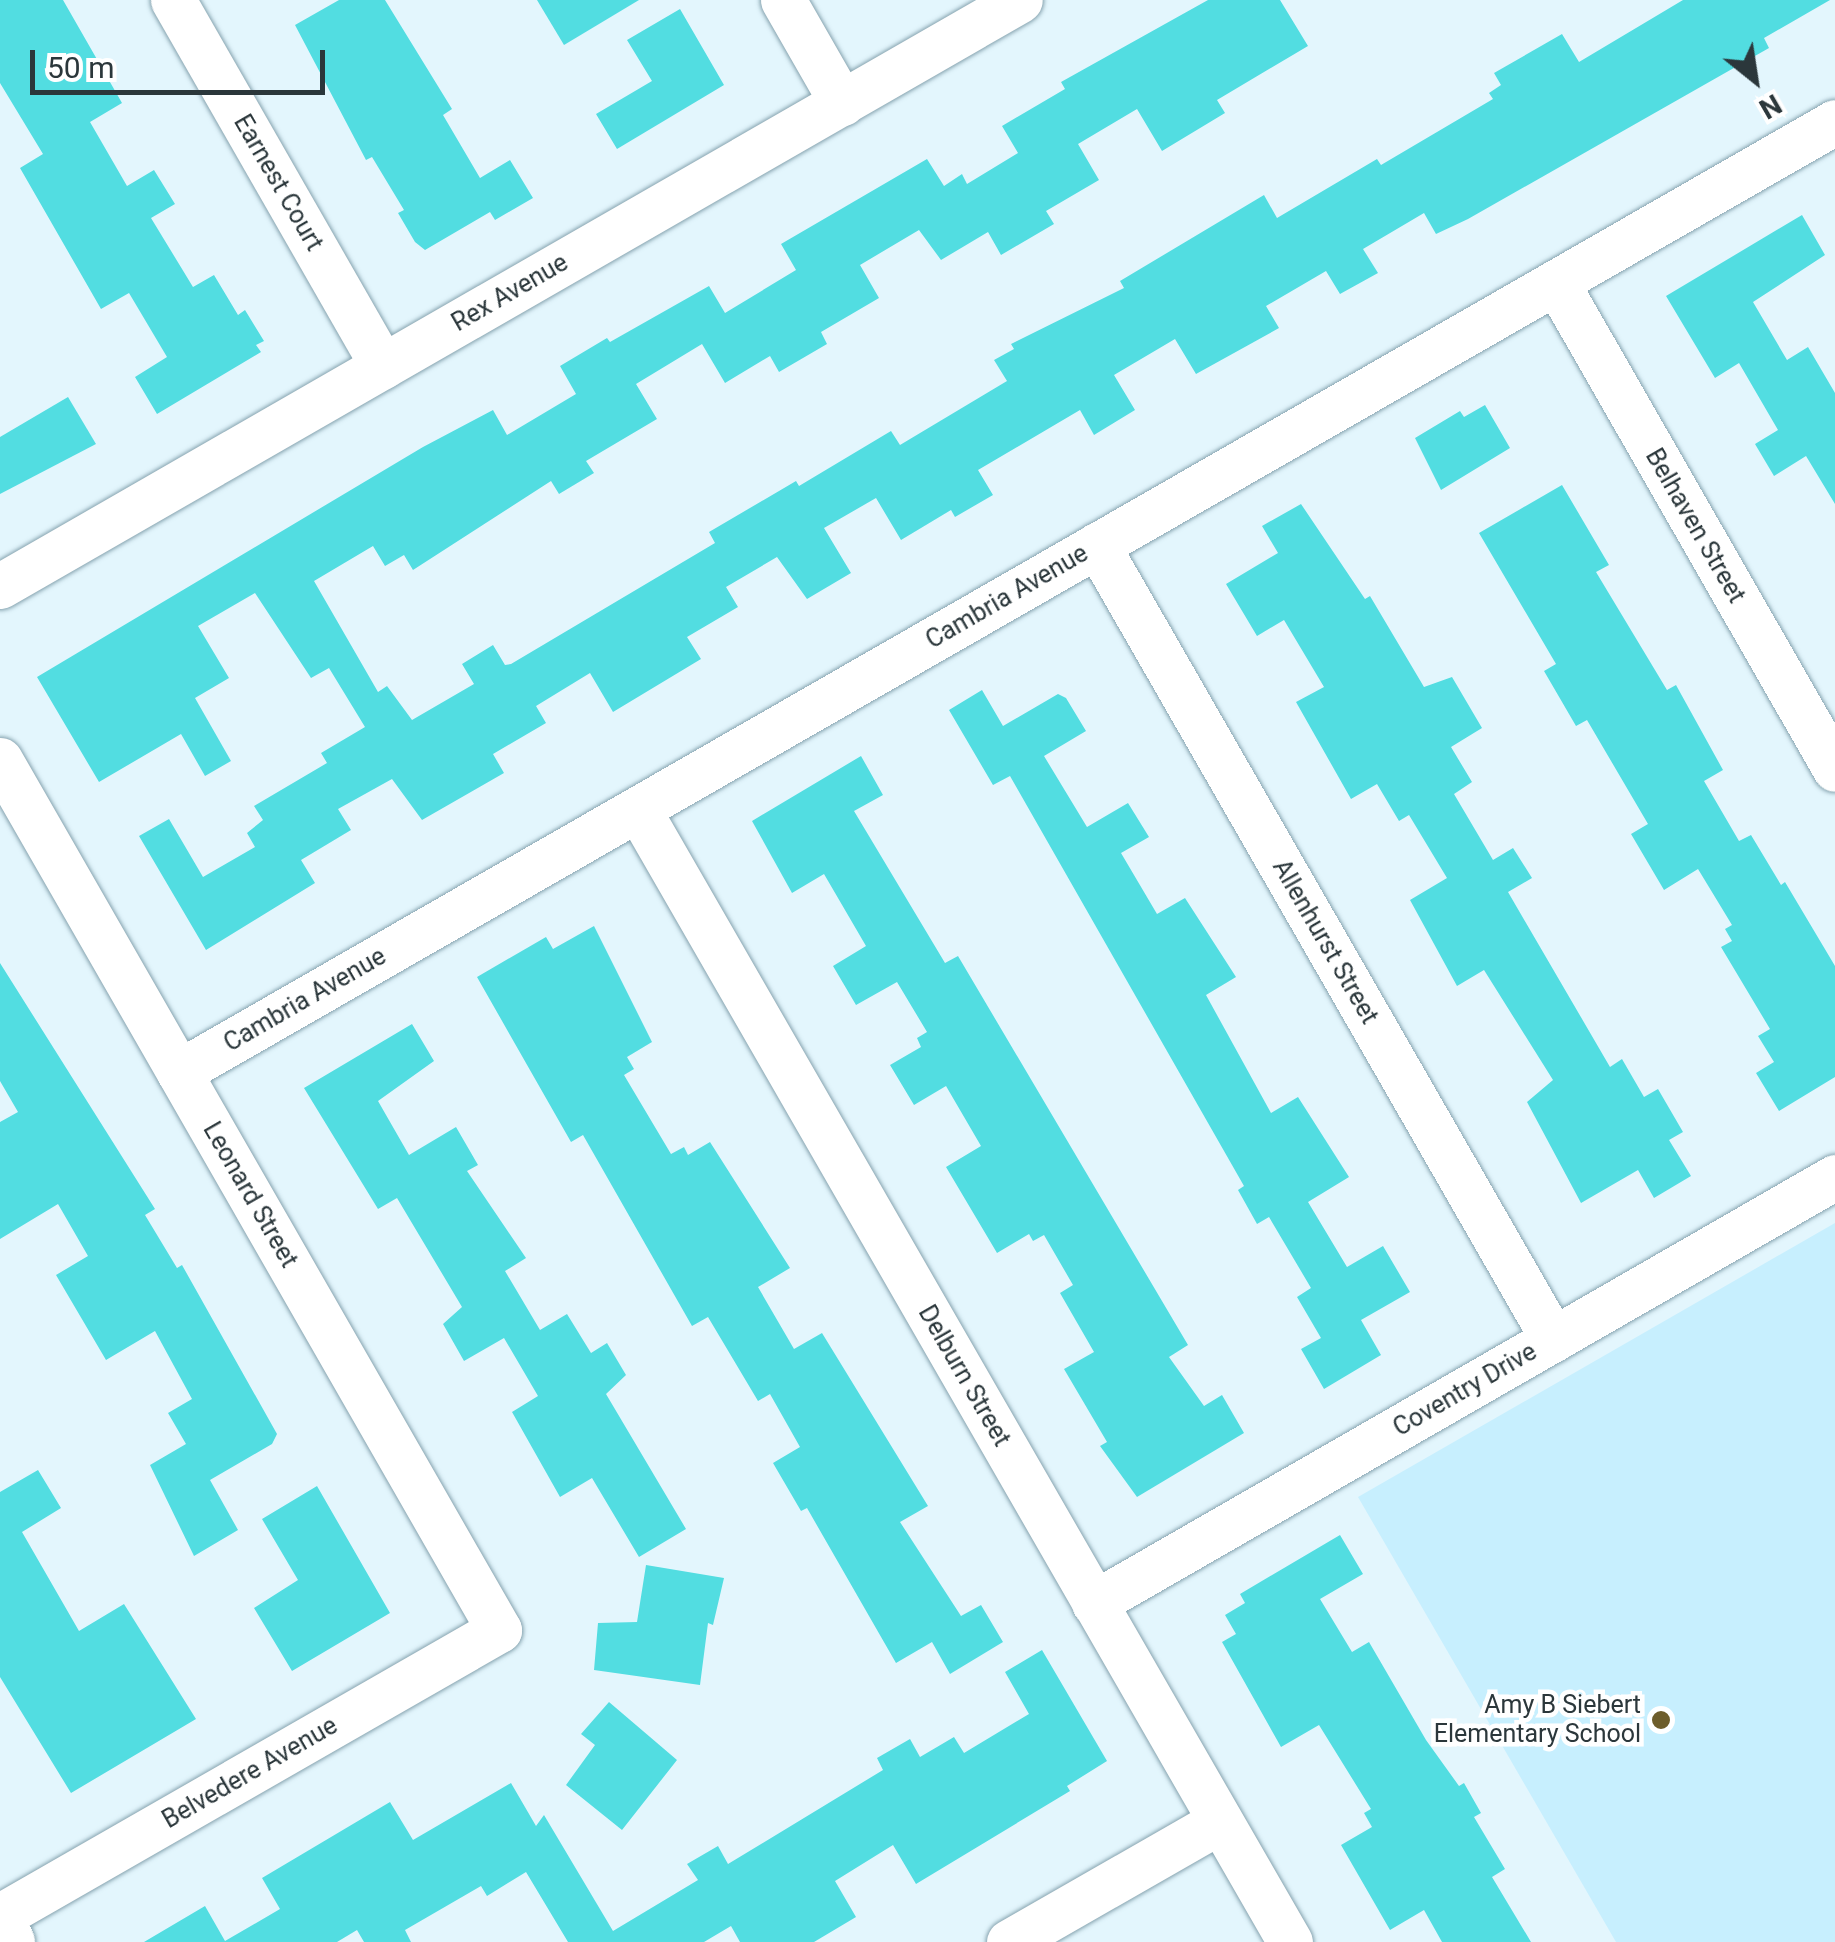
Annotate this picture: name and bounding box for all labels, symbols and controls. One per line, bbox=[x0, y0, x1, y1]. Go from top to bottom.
scale bar bbox=[35, 30, 330, 92]
north arrow bbox=[1705, 30, 1805, 130]
text: 50 m bbox=[47, 50, 114, 85]
text: N bbox=[1753, 87, 1787, 126]
street label: Earnest Court bbox=[227, 110, 329, 256]
street label: Rex Avenue bbox=[447, 248, 573, 338]
street label: Belhaven Street bbox=[1639, 443, 1751, 609]
street label: Cambria Avenue bbox=[921, 539, 1093, 655]
street label: Allenhurst Street bbox=[1266, 854, 1384, 1030]
street label: Cambria Avenue bbox=[219, 942, 391, 1058]
street label: Leonard Street bbox=[196, 1117, 304, 1273]
street label: Delburn Street bbox=[912, 1300, 1016, 1452]
street label: Coventry Drive bbox=[1388, 1337, 1542, 1443]
place label: Amy B Siebert Elementary School bbox=[1434, 1691, 1641, 1750]
marker: Amy B Siebert Elementary School bbox=[1650, 1709, 1672, 1731]
street label: Belvedere Avenue bbox=[157, 1711, 343, 1835]

